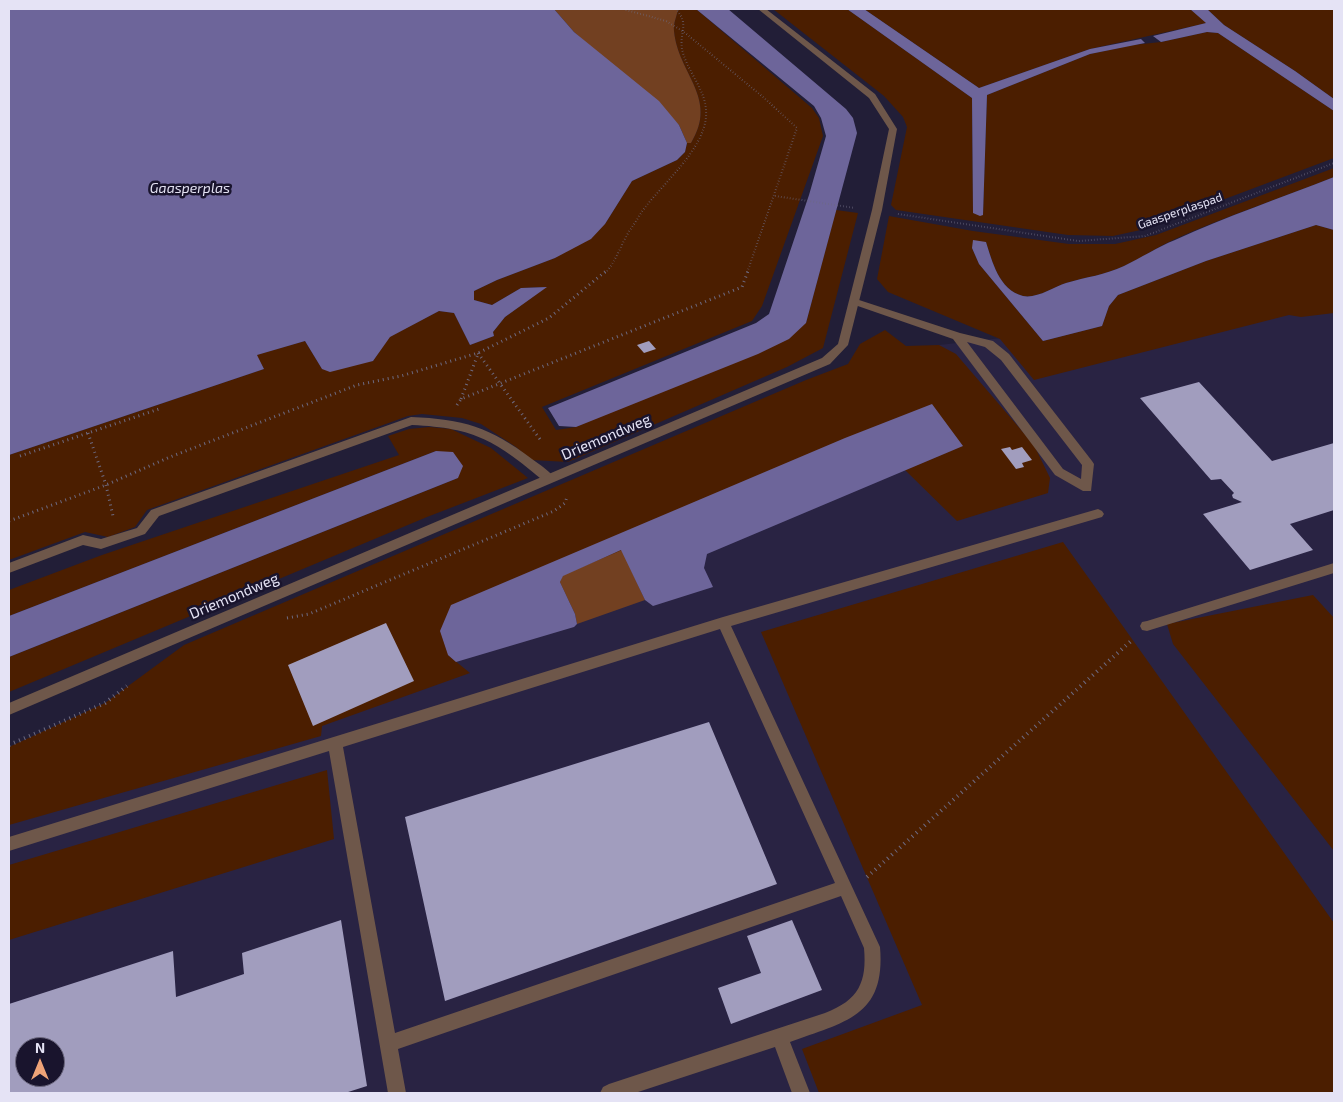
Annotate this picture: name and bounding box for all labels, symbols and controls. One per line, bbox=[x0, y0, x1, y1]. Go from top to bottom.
water label: Gaasperplas bbox=[150, 180, 230, 196]
street label: Gaasperplaspad bbox=[1136, 190, 1224, 232]
street label: Driemondweg bbox=[559, 410, 653, 464]
street label: Driemondweg bbox=[187, 569, 281, 623]
north arrow bbox=[15, 1037, 65, 1087]
text: N bbox=[35, 1039, 45, 1056]

